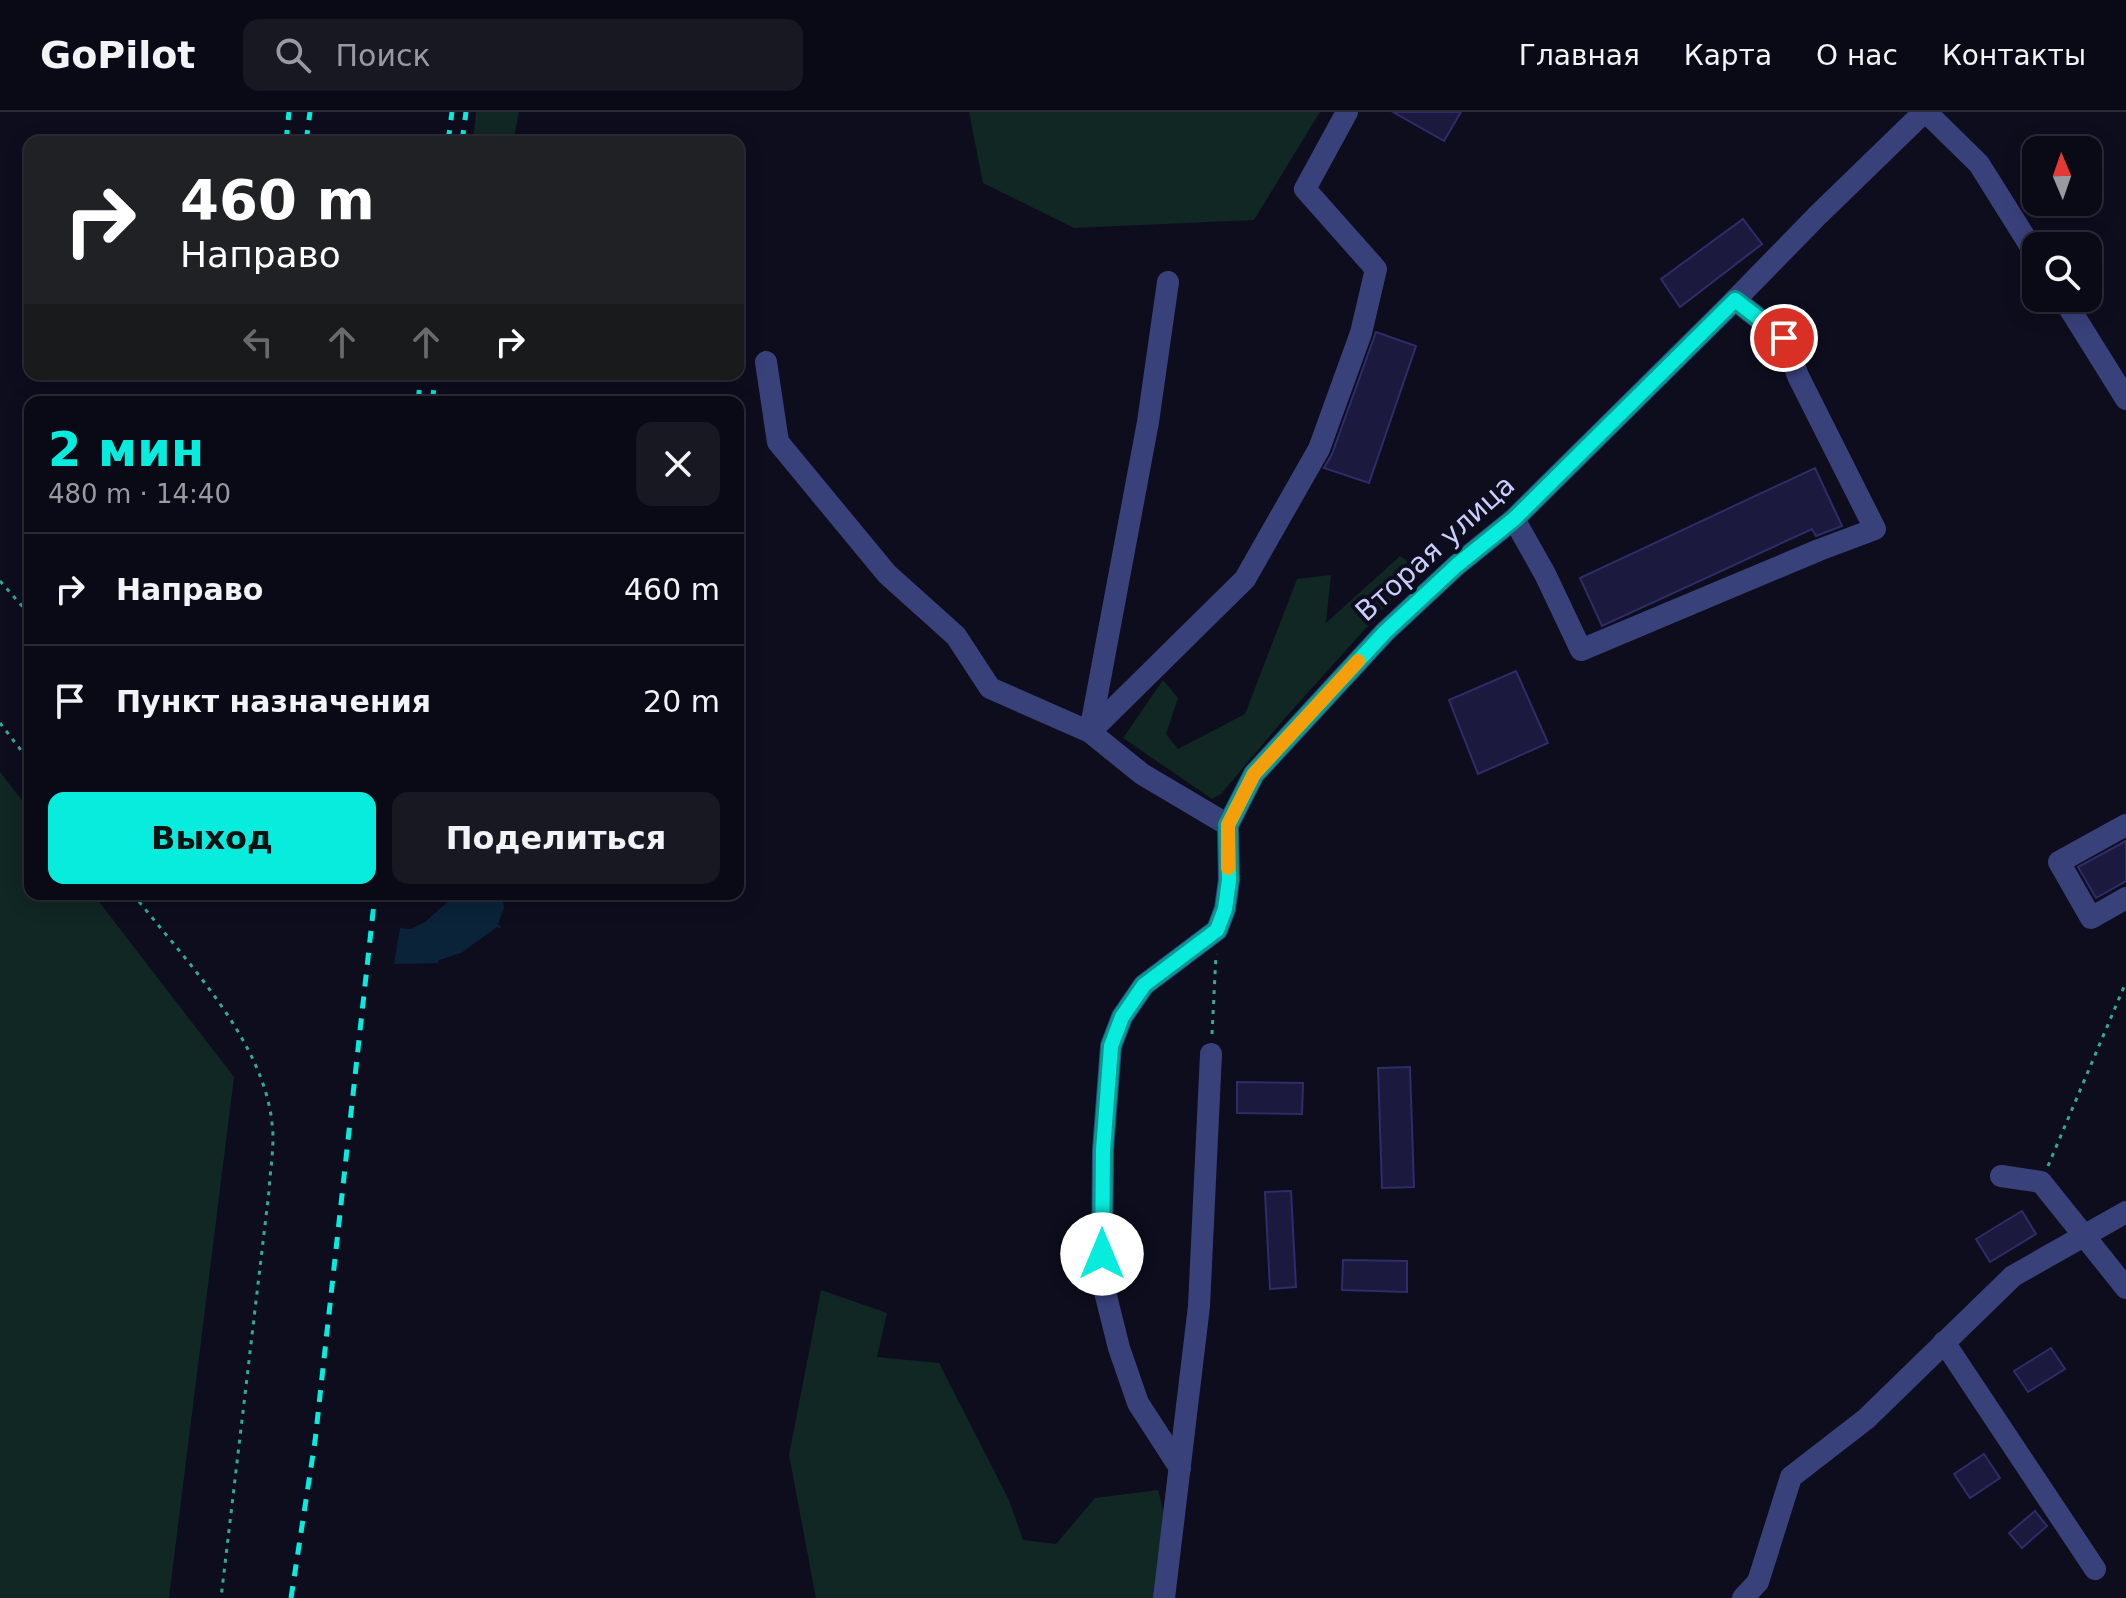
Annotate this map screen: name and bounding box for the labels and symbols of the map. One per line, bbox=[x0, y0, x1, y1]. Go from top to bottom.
north arrow bbox=[2022, 136, 2102, 216]
pin bbox=[1750, 304, 1818, 372]
street label: Вторая улица bbox=[1349, 468, 1521, 628]
position arrow bbox=[1060, 1212, 1144, 1296]

